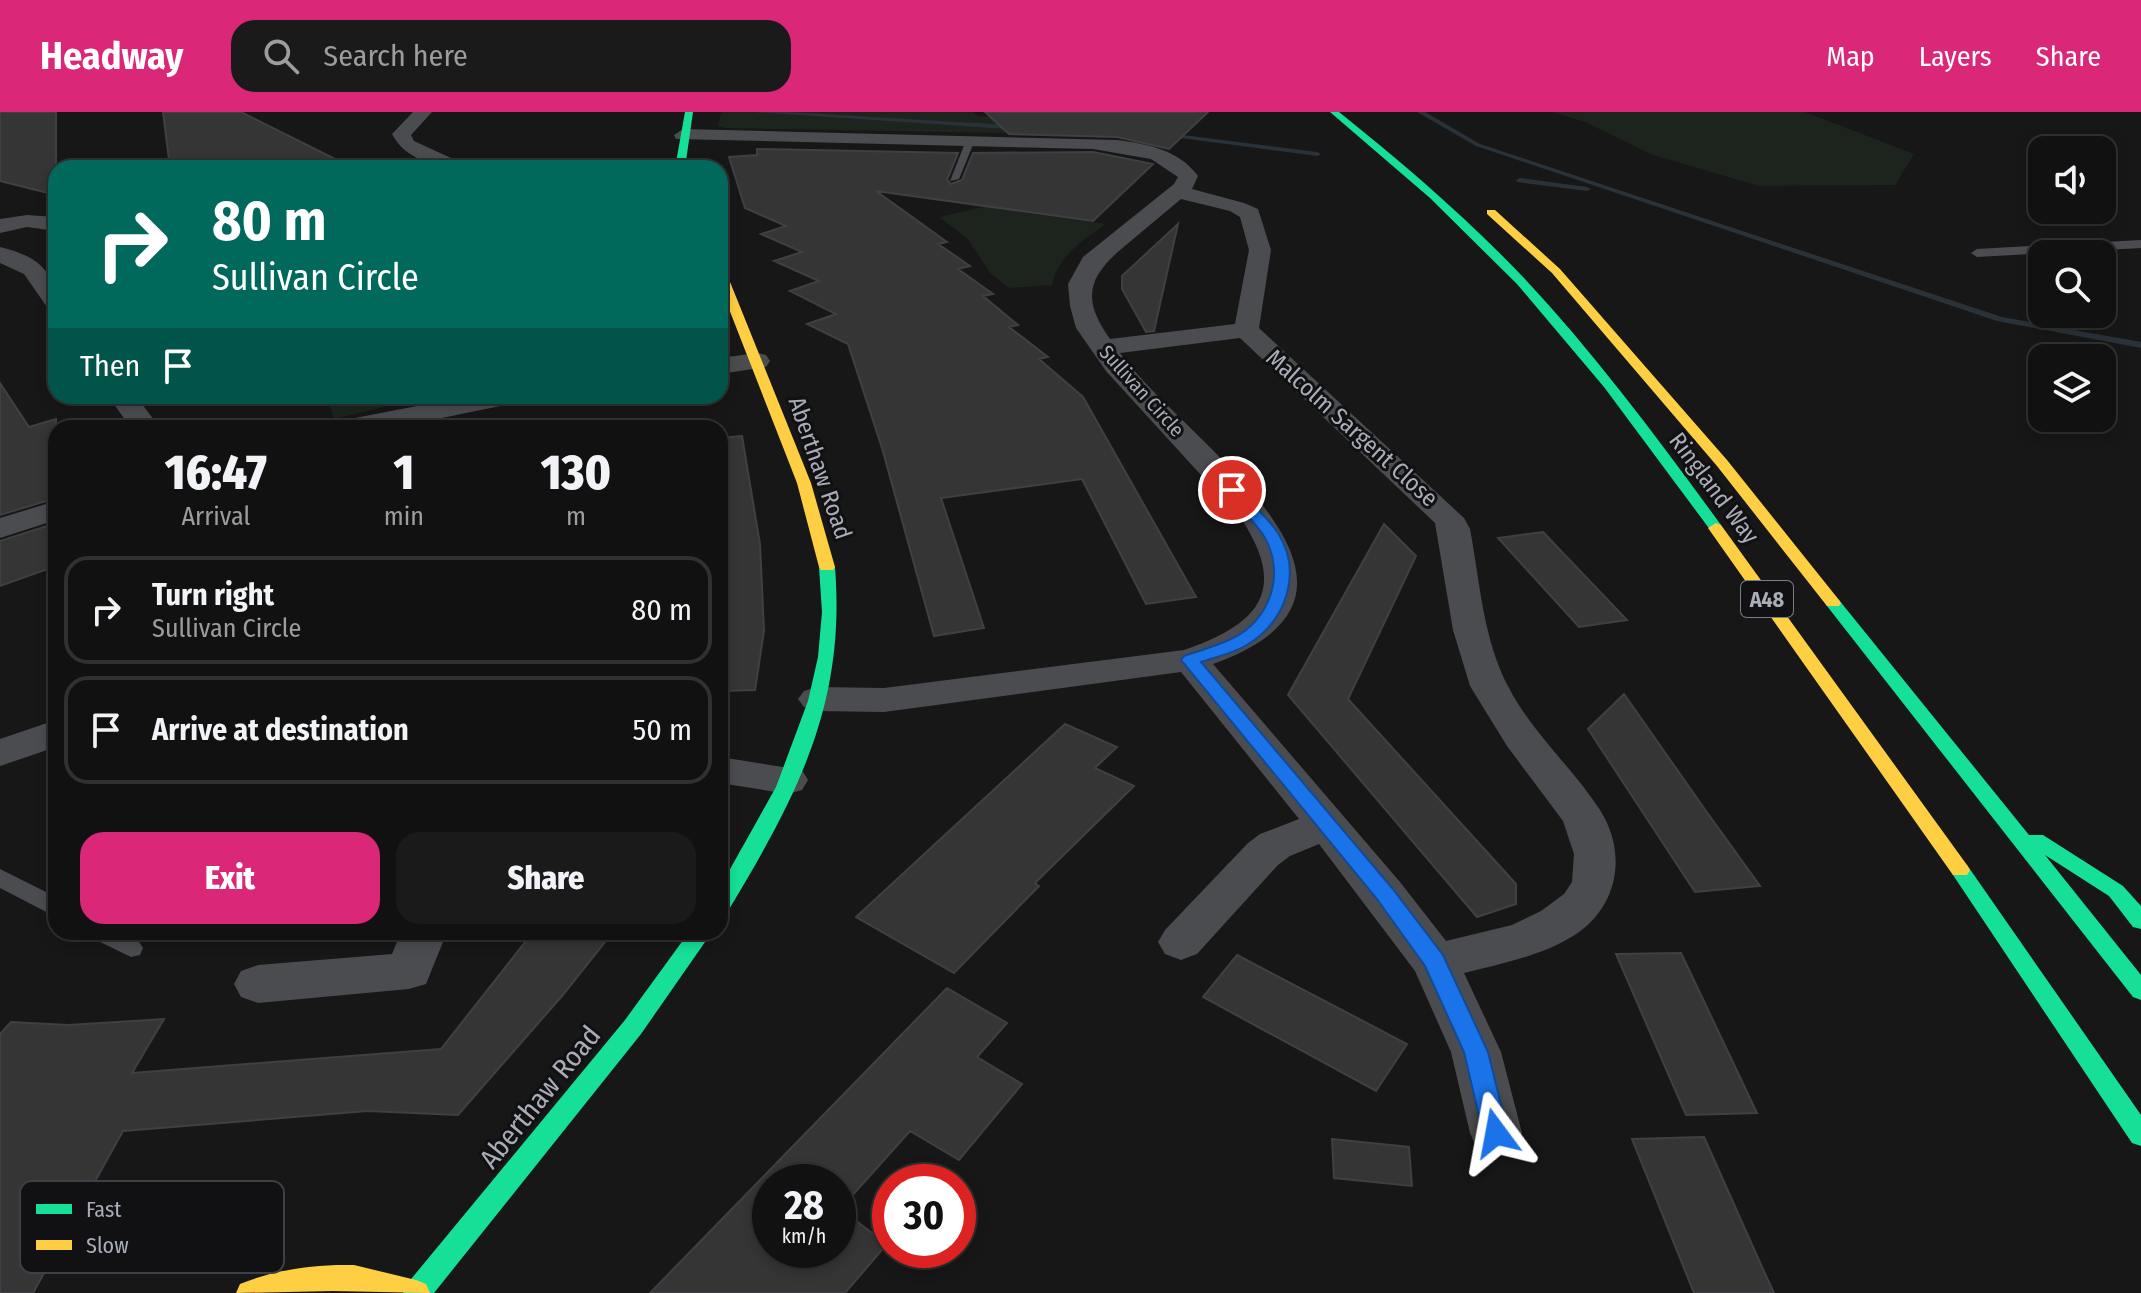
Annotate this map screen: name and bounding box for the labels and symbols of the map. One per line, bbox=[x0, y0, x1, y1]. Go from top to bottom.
street label: Sullivan Circle bbox=[1095, 340, 1189, 442]
street label: Malcolm Sargent Close bbox=[1260, 344, 1444, 512]
street label: Aberthaw Road bbox=[783, 393, 857, 543]
street label: Ringland Way bbox=[1663, 427, 1765, 549]
pin bbox=[1198, 456, 1266, 524]
road number: A48 bbox=[1741, 581, 1793, 617]
street label: Aberthaw Road bbox=[473, 1019, 607, 1175]
position arrow bbox=[1454, 1091, 1538, 1175]
speed limit sign: 30 bbox=[872, 1164, 976, 1268]
legend bbox=[20, 1181, 284, 1273]
text: Fast bbox=[86, 1196, 122, 1223]
text: Slow bbox=[86, 1232, 129, 1259]

